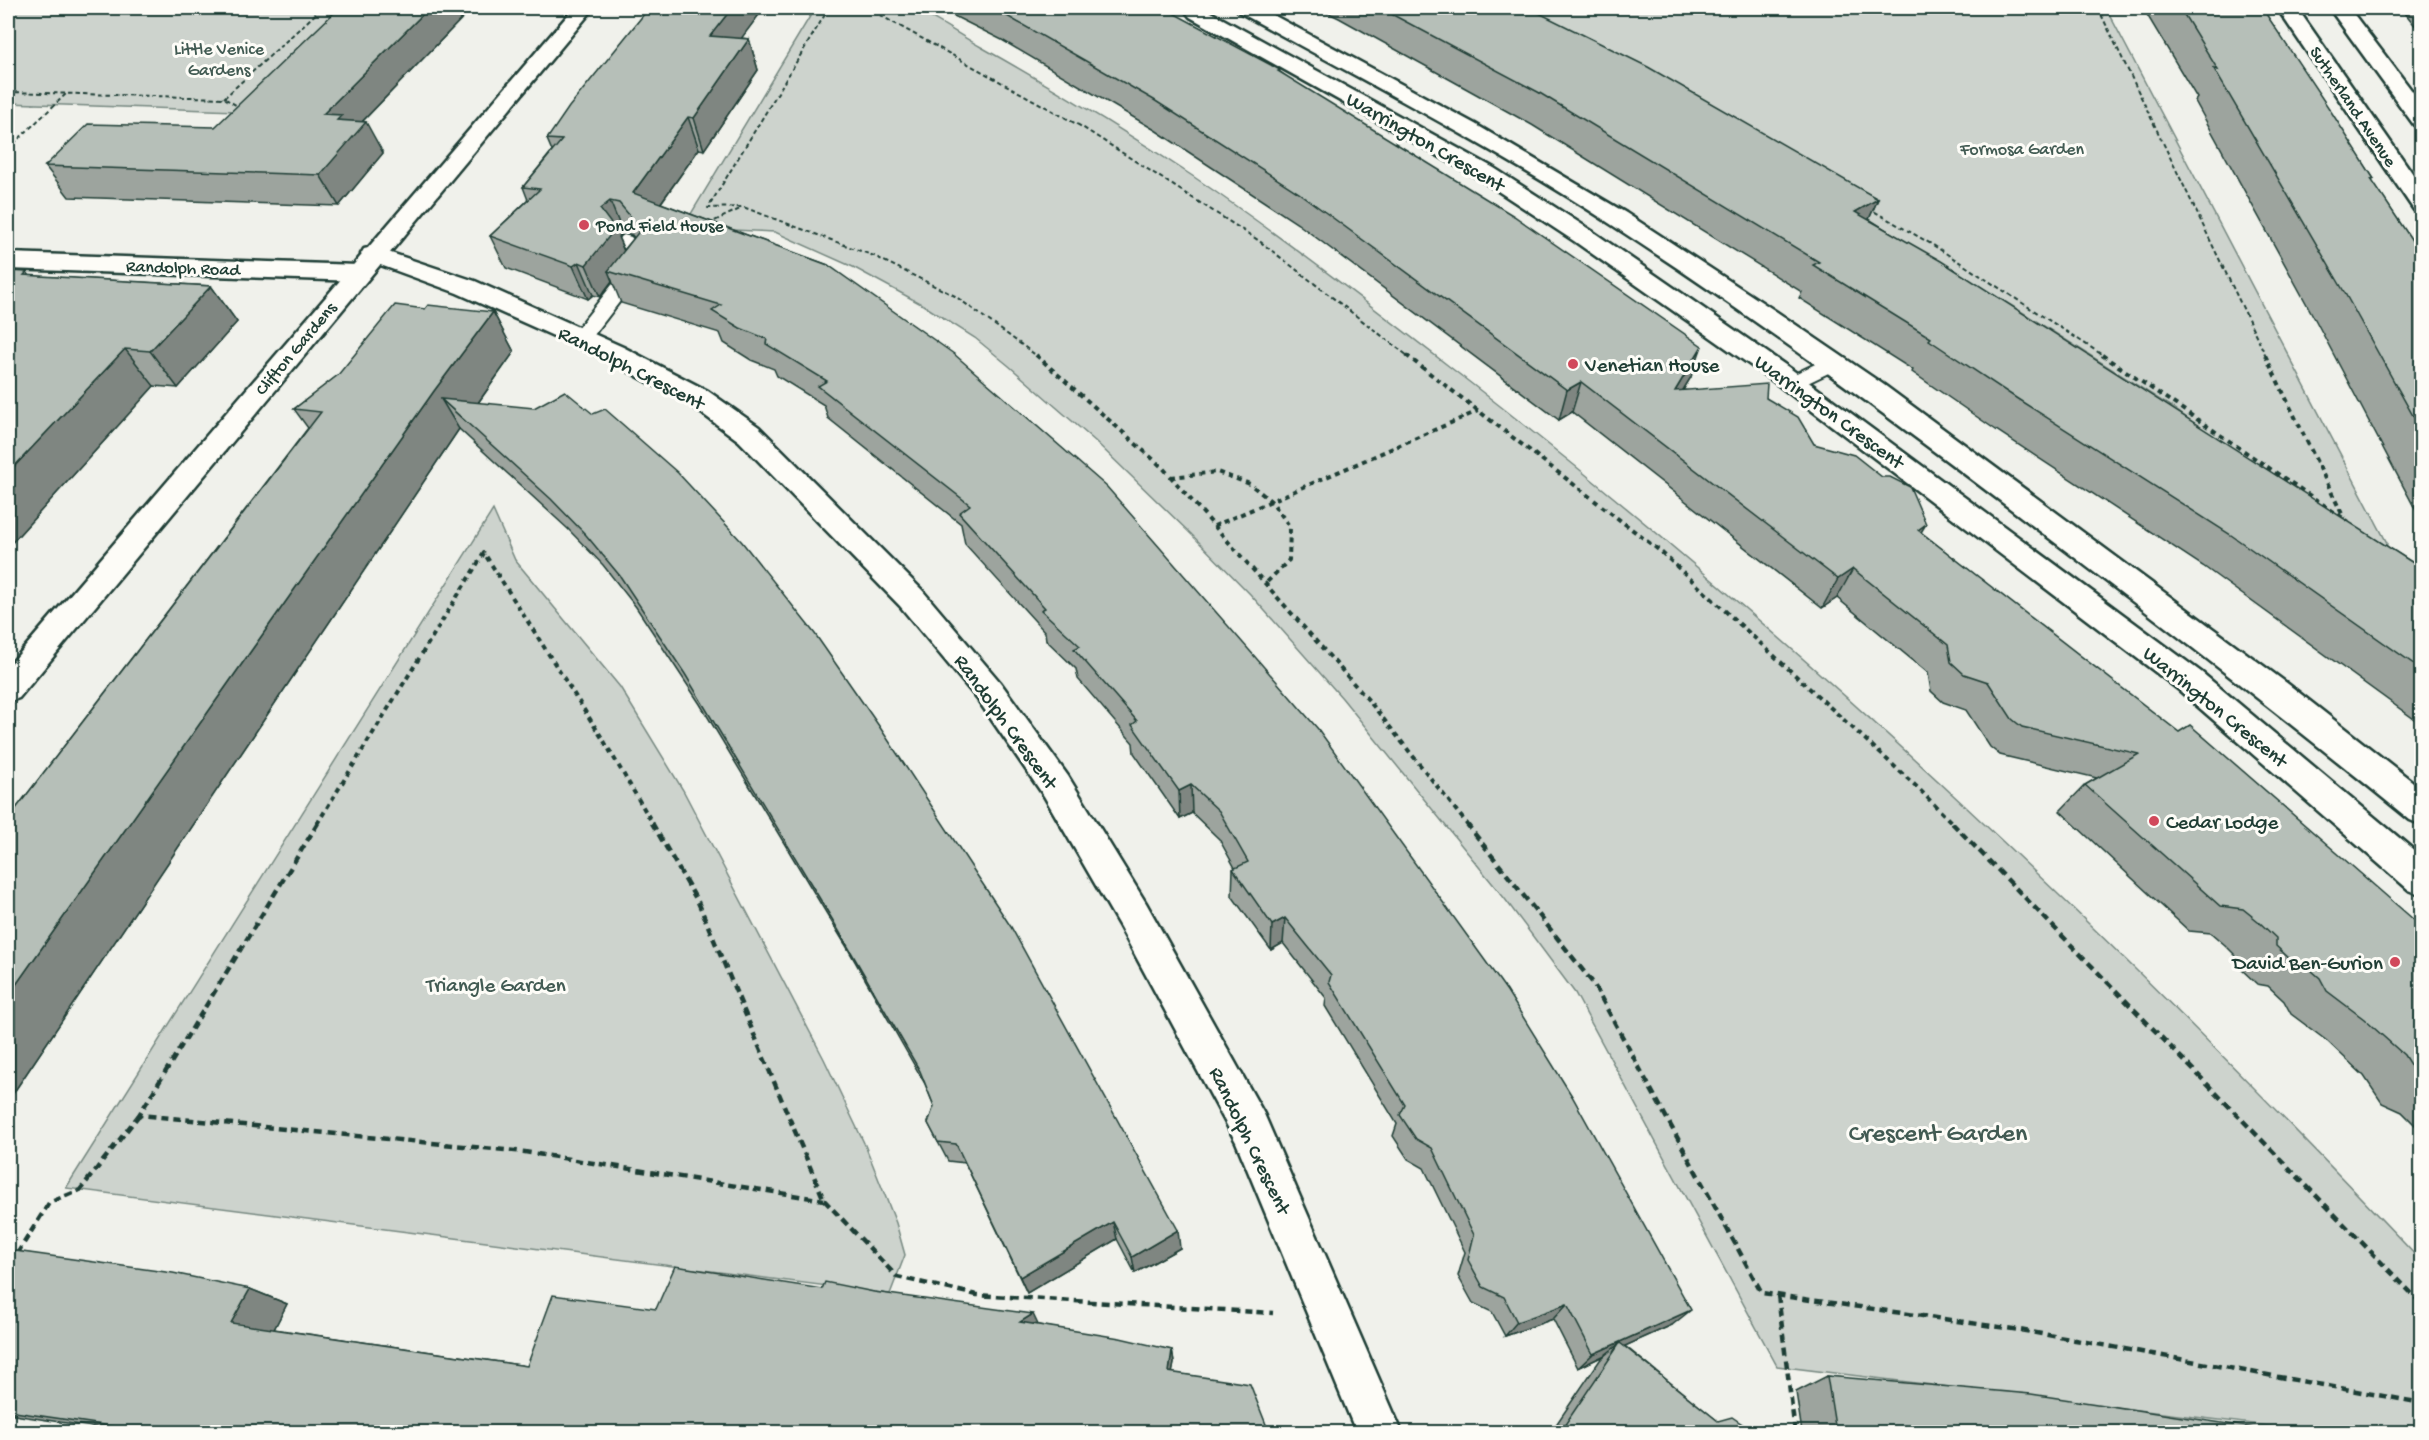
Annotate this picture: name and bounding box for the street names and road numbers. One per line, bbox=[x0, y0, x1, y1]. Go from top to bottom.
street label: Sutherland Avenue bbox=[2304, 43, 2400, 172]
street label: Warrington Crescent bbox=[1340, 88, 1510, 201]
street label: Randolph Road bbox=[126, 257, 242, 282]
street label: Clifton Gardens bbox=[252, 298, 343, 401]
street label: Randolph Crescent bbox=[553, 322, 710, 419]
street label: Warrington Crescent bbox=[1748, 351, 1910, 478]
street label: Warrington Crescent bbox=[2136, 643, 2293, 776]
street label: Randolph Crescent bbox=[947, 651, 1063, 797]
street label: Randolph Crescent bbox=[1201, 1064, 1295, 1222]

